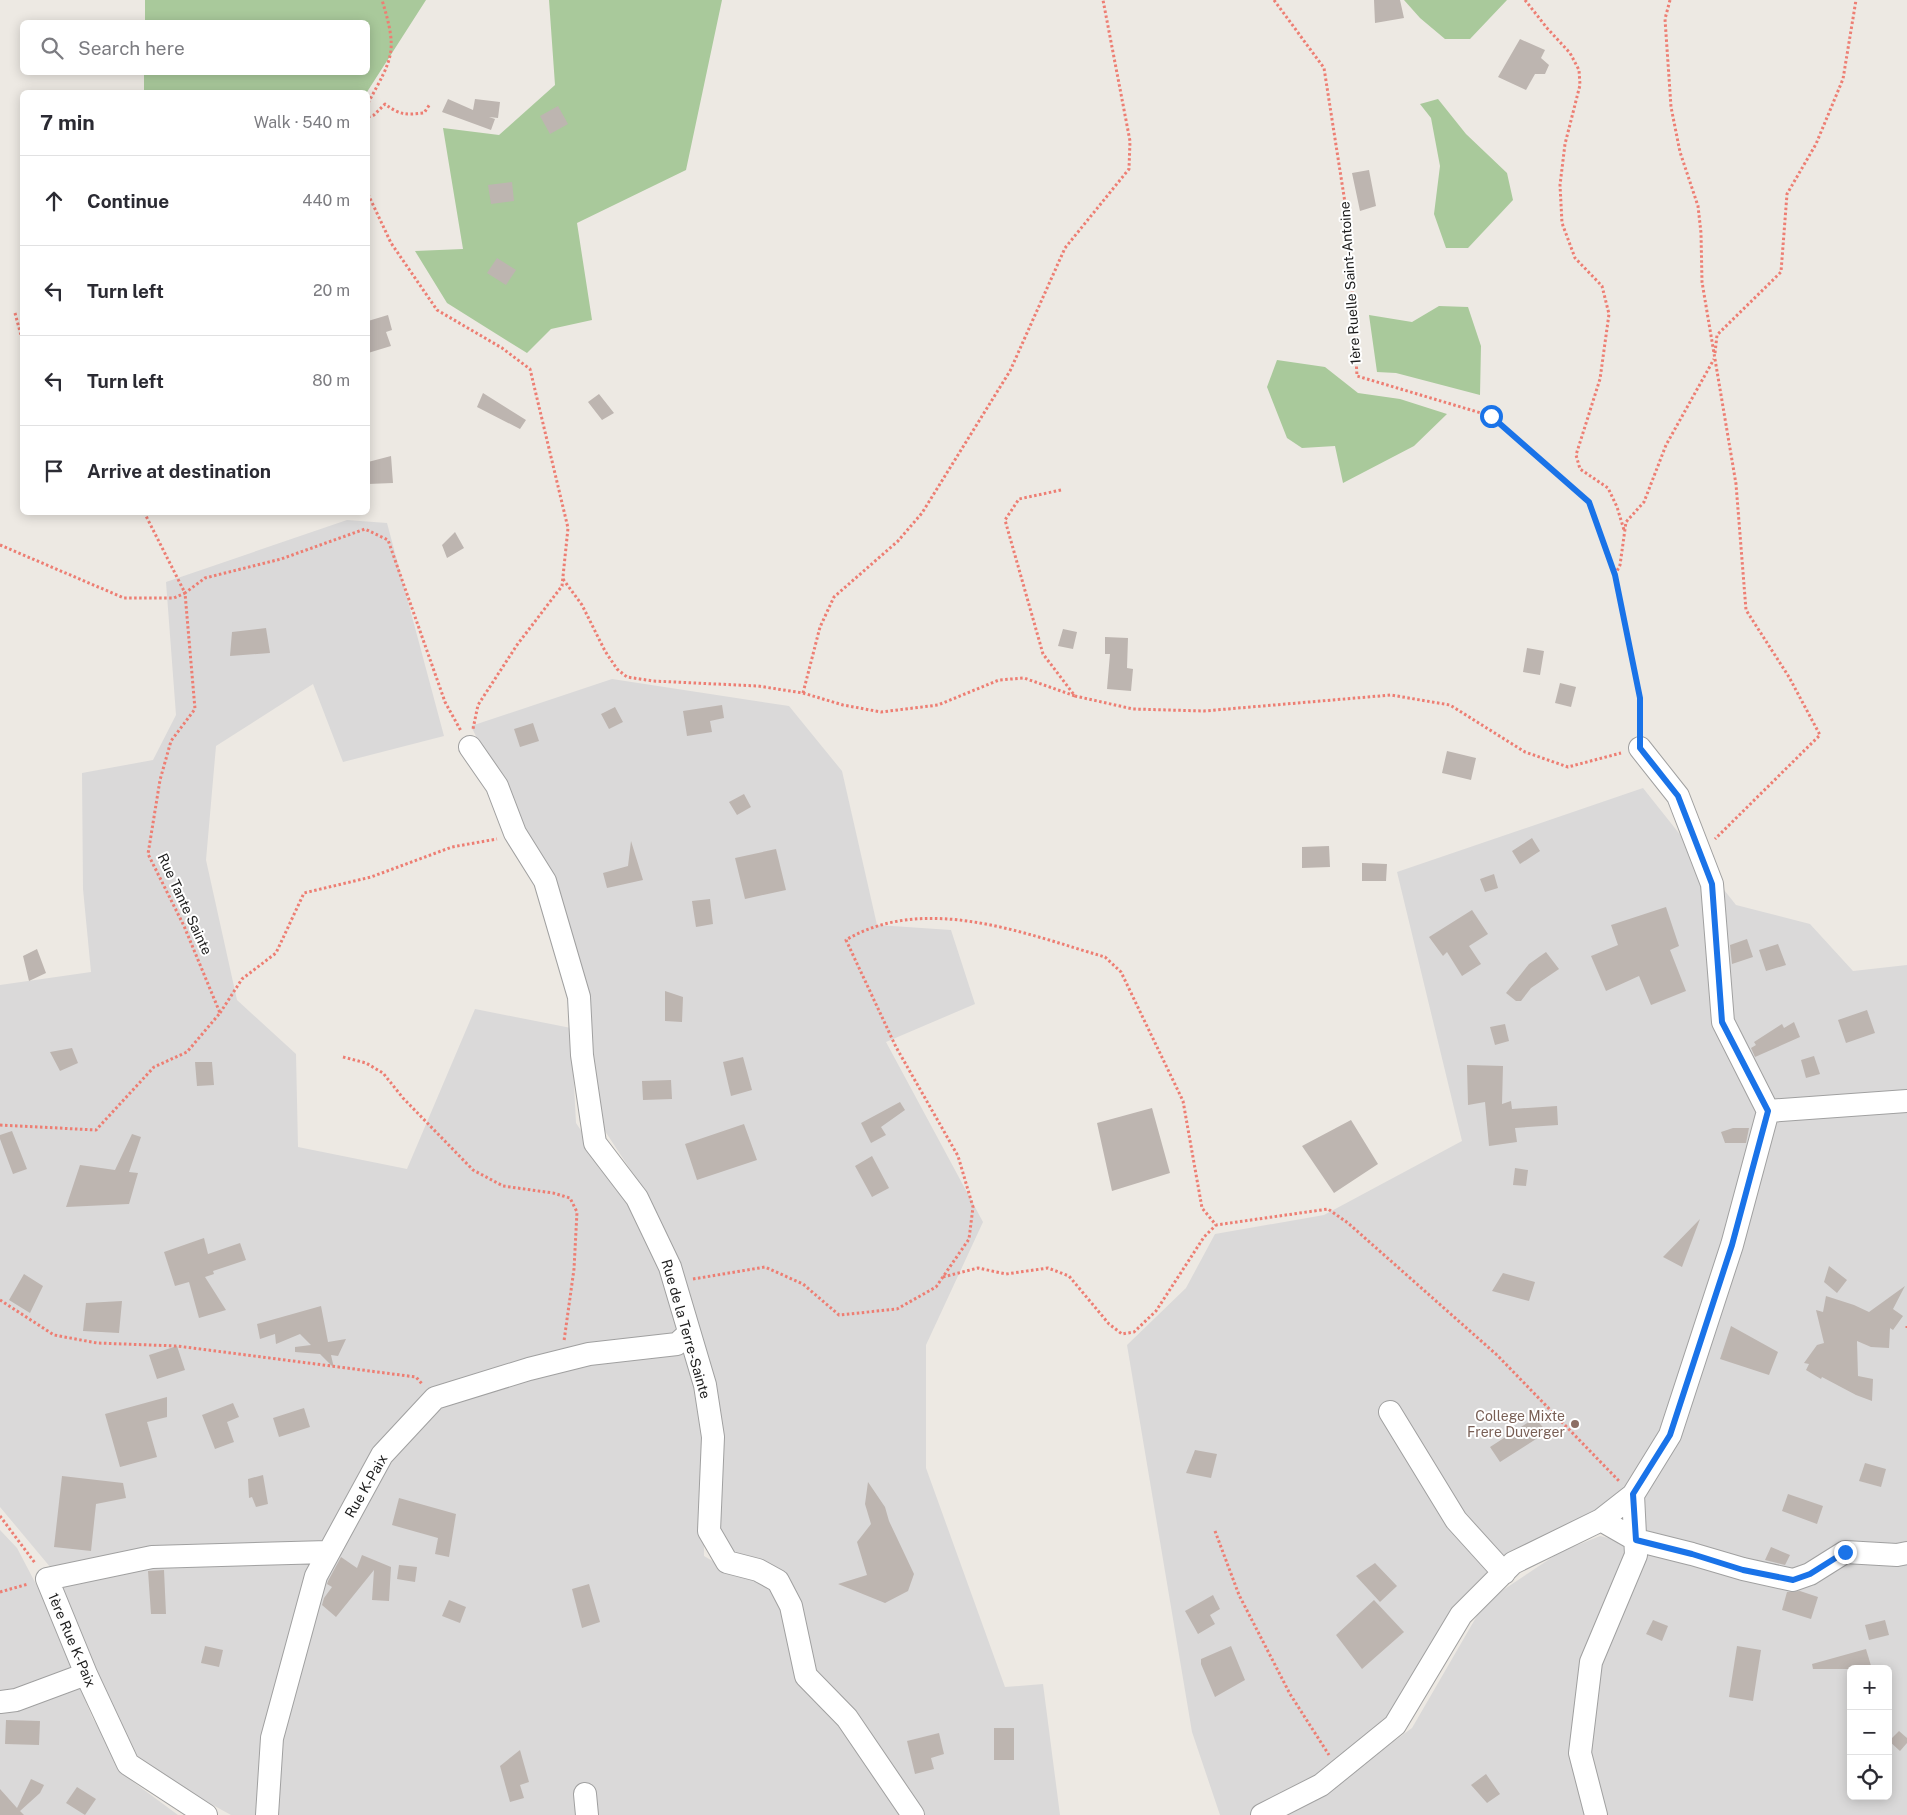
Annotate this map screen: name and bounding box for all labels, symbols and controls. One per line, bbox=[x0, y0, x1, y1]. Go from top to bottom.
search box bbox=[20, 20, 370, 75]
icon: search bbox=[38, 34, 66, 62]
text: Search here bbox=[78, 37, 185, 59]
text: 7 min bbox=[40, 110, 95, 135]
text: Walk · 540 m bbox=[254, 113, 350, 132]
icon: ahead bbox=[40, 187, 68, 215]
text: Continue bbox=[87, 190, 169, 212]
text: 440 m bbox=[302, 191, 350, 210]
street label: 1ère Ruelle Saint-Antoine bbox=[1336, 201, 1364, 365]
icon: left bbox=[40, 277, 68, 305]
text: Turn left bbox=[87, 280, 164, 302]
text: 20 m bbox=[313, 281, 350, 300]
icon: left bbox=[40, 367, 68, 395]
text: Turn left bbox=[87, 370, 164, 392]
text: 80 m bbox=[312, 371, 350, 390]
route start bbox=[1480, 405, 1503, 428]
icon: arrive bbox=[40, 457, 68, 485]
text: Arrive at destination bbox=[87, 460, 271, 482]
street label: Rue Tante Sainte bbox=[155, 851, 215, 957]
street label: Rue de la Terre-Sainte bbox=[658, 1257, 714, 1401]
place label: College Mixte Frere Duverger bbox=[1467, 1408, 1565, 1440]
marker: College Mixte Frere Duverger bbox=[1569, 1418, 1581, 1430]
street label: Rue K-Paix bbox=[341, 1451, 391, 1521]
route end bbox=[1834, 1541, 1857, 1564]
street label: 1ère Rue K-Paix bbox=[45, 1590, 99, 1690]
map controls bbox=[1847, 1665, 1892, 1800]
button: + bbox=[1847, 1665, 1892, 1710]
button: − bbox=[1847, 1710, 1892, 1755]
button: locate bbox=[1847, 1755, 1892, 1800]

